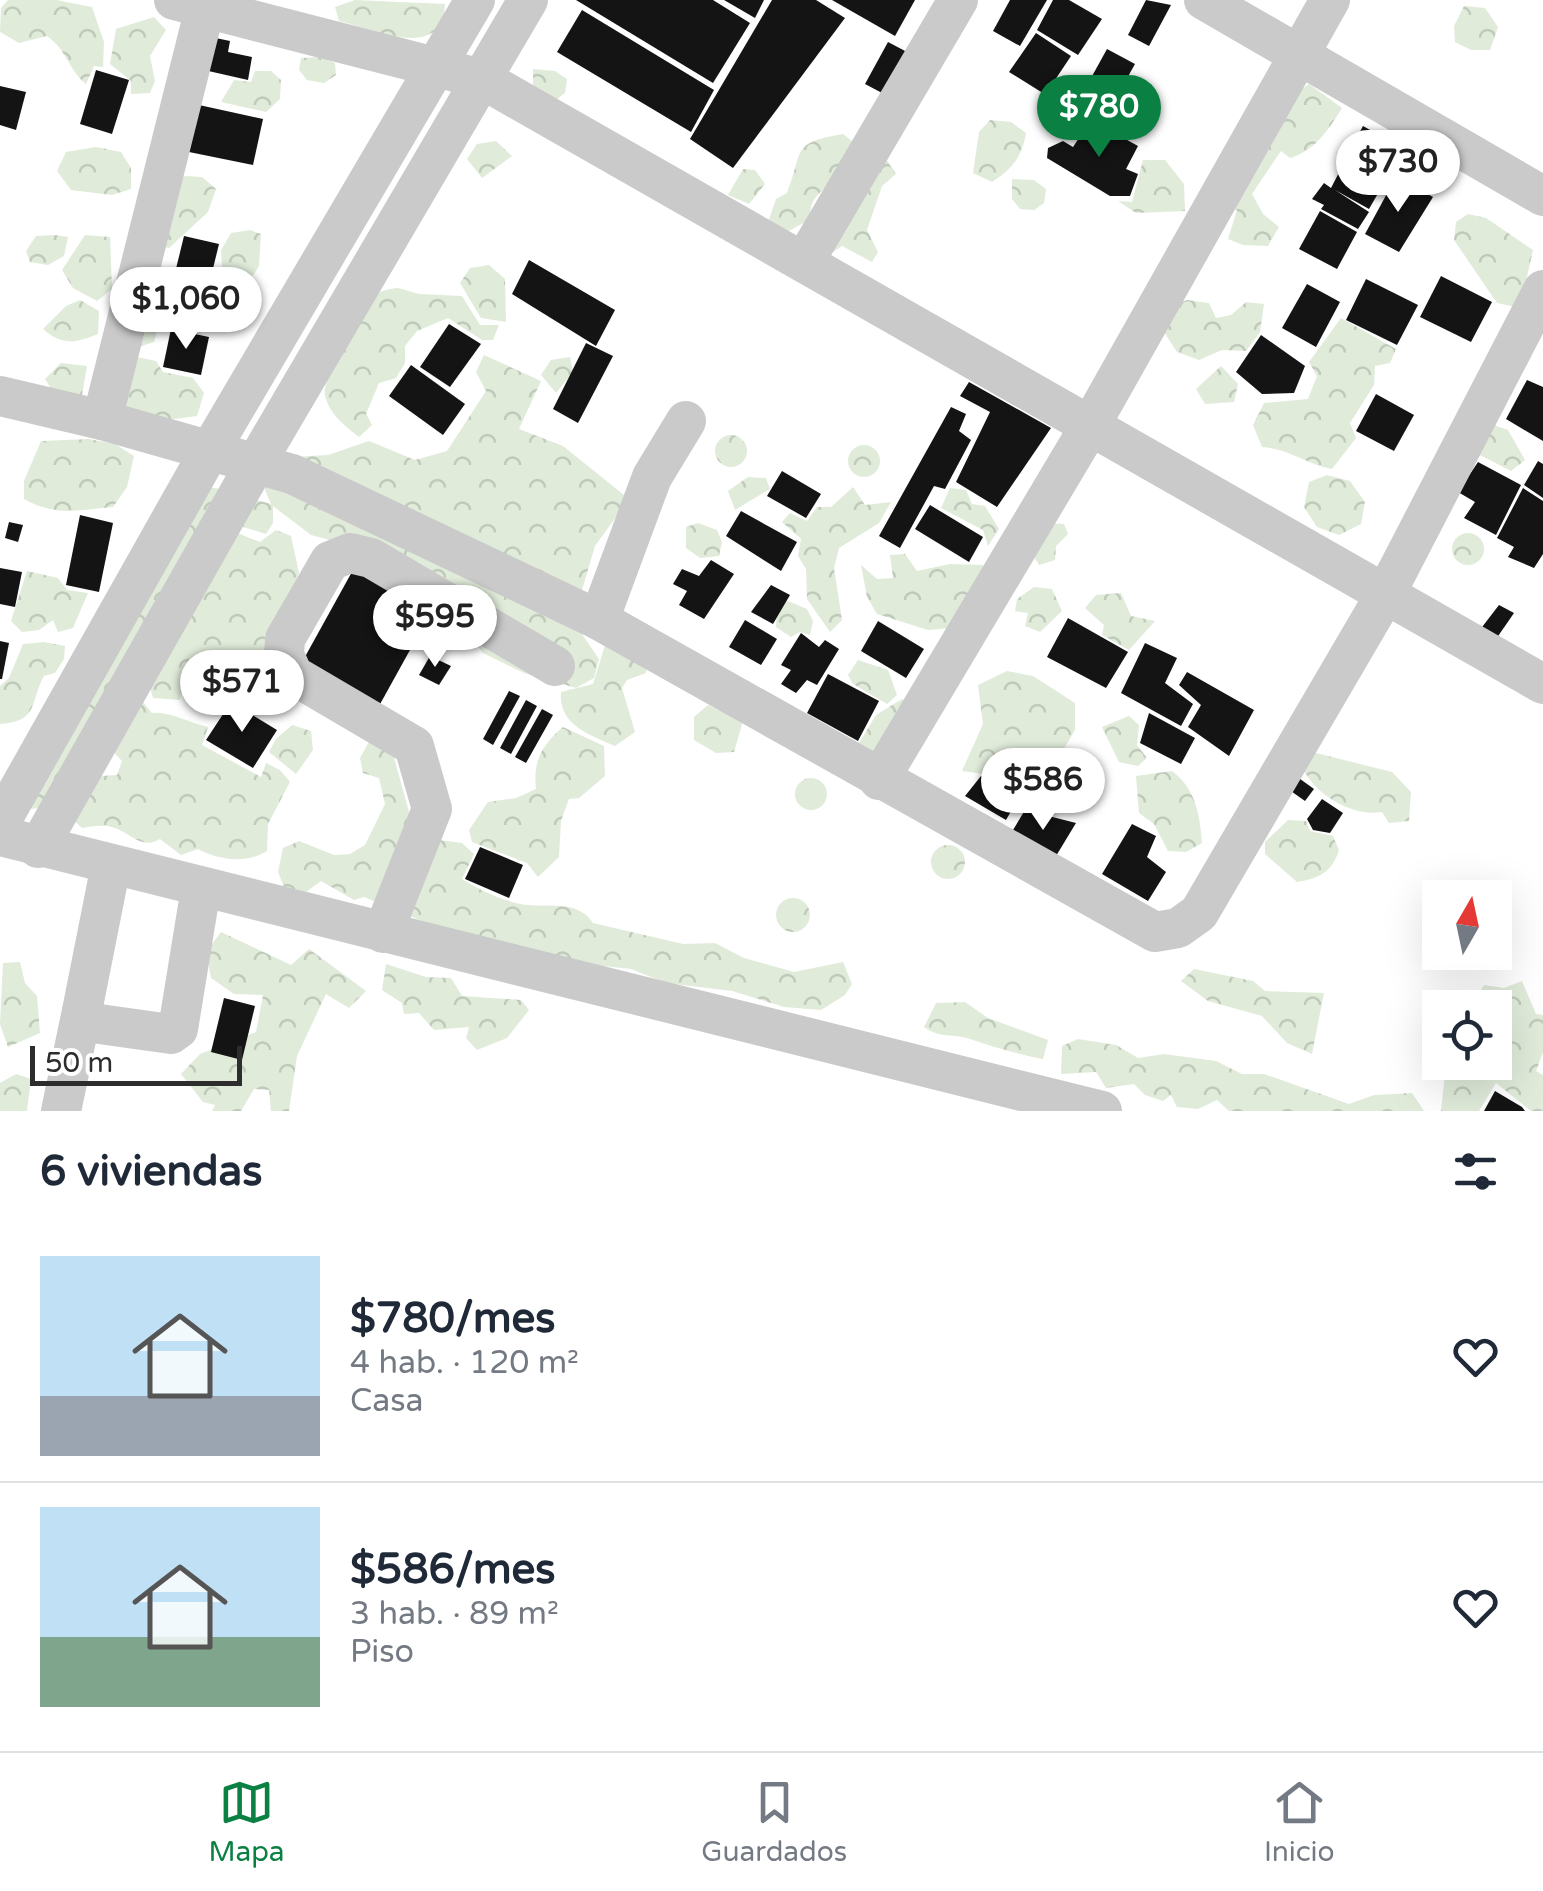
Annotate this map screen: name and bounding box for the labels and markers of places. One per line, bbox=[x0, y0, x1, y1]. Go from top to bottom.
pin: $780 bbox=[1040, 75, 1158, 160]
pin: $730 bbox=[1339, 130, 1457, 215]
pin: $1,060 bbox=[105, 267, 267, 352]
pin: $595 bbox=[376, 585, 494, 670]
pin: $571 bbox=[183, 650, 301, 735]
pin: $586 bbox=[984, 748, 1102, 833]

